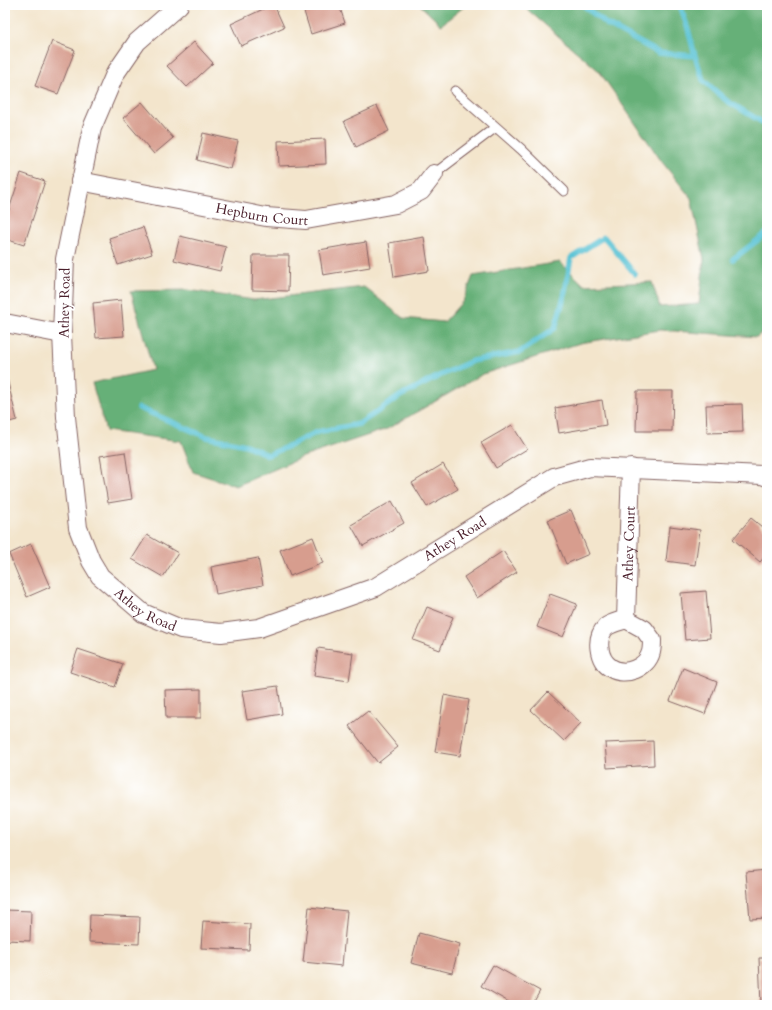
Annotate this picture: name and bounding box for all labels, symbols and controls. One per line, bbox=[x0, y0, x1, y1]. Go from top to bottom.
street label: Hepburn Court bbox=[214, 198, 309, 230]
street label: Athey Road bbox=[54, 267, 75, 338]
street label: Athey Court bbox=[618, 505, 640, 582]
street label: Athey Road bbox=[420, 512, 490, 565]
street label: Athey Road bbox=[110, 583, 180, 636]

